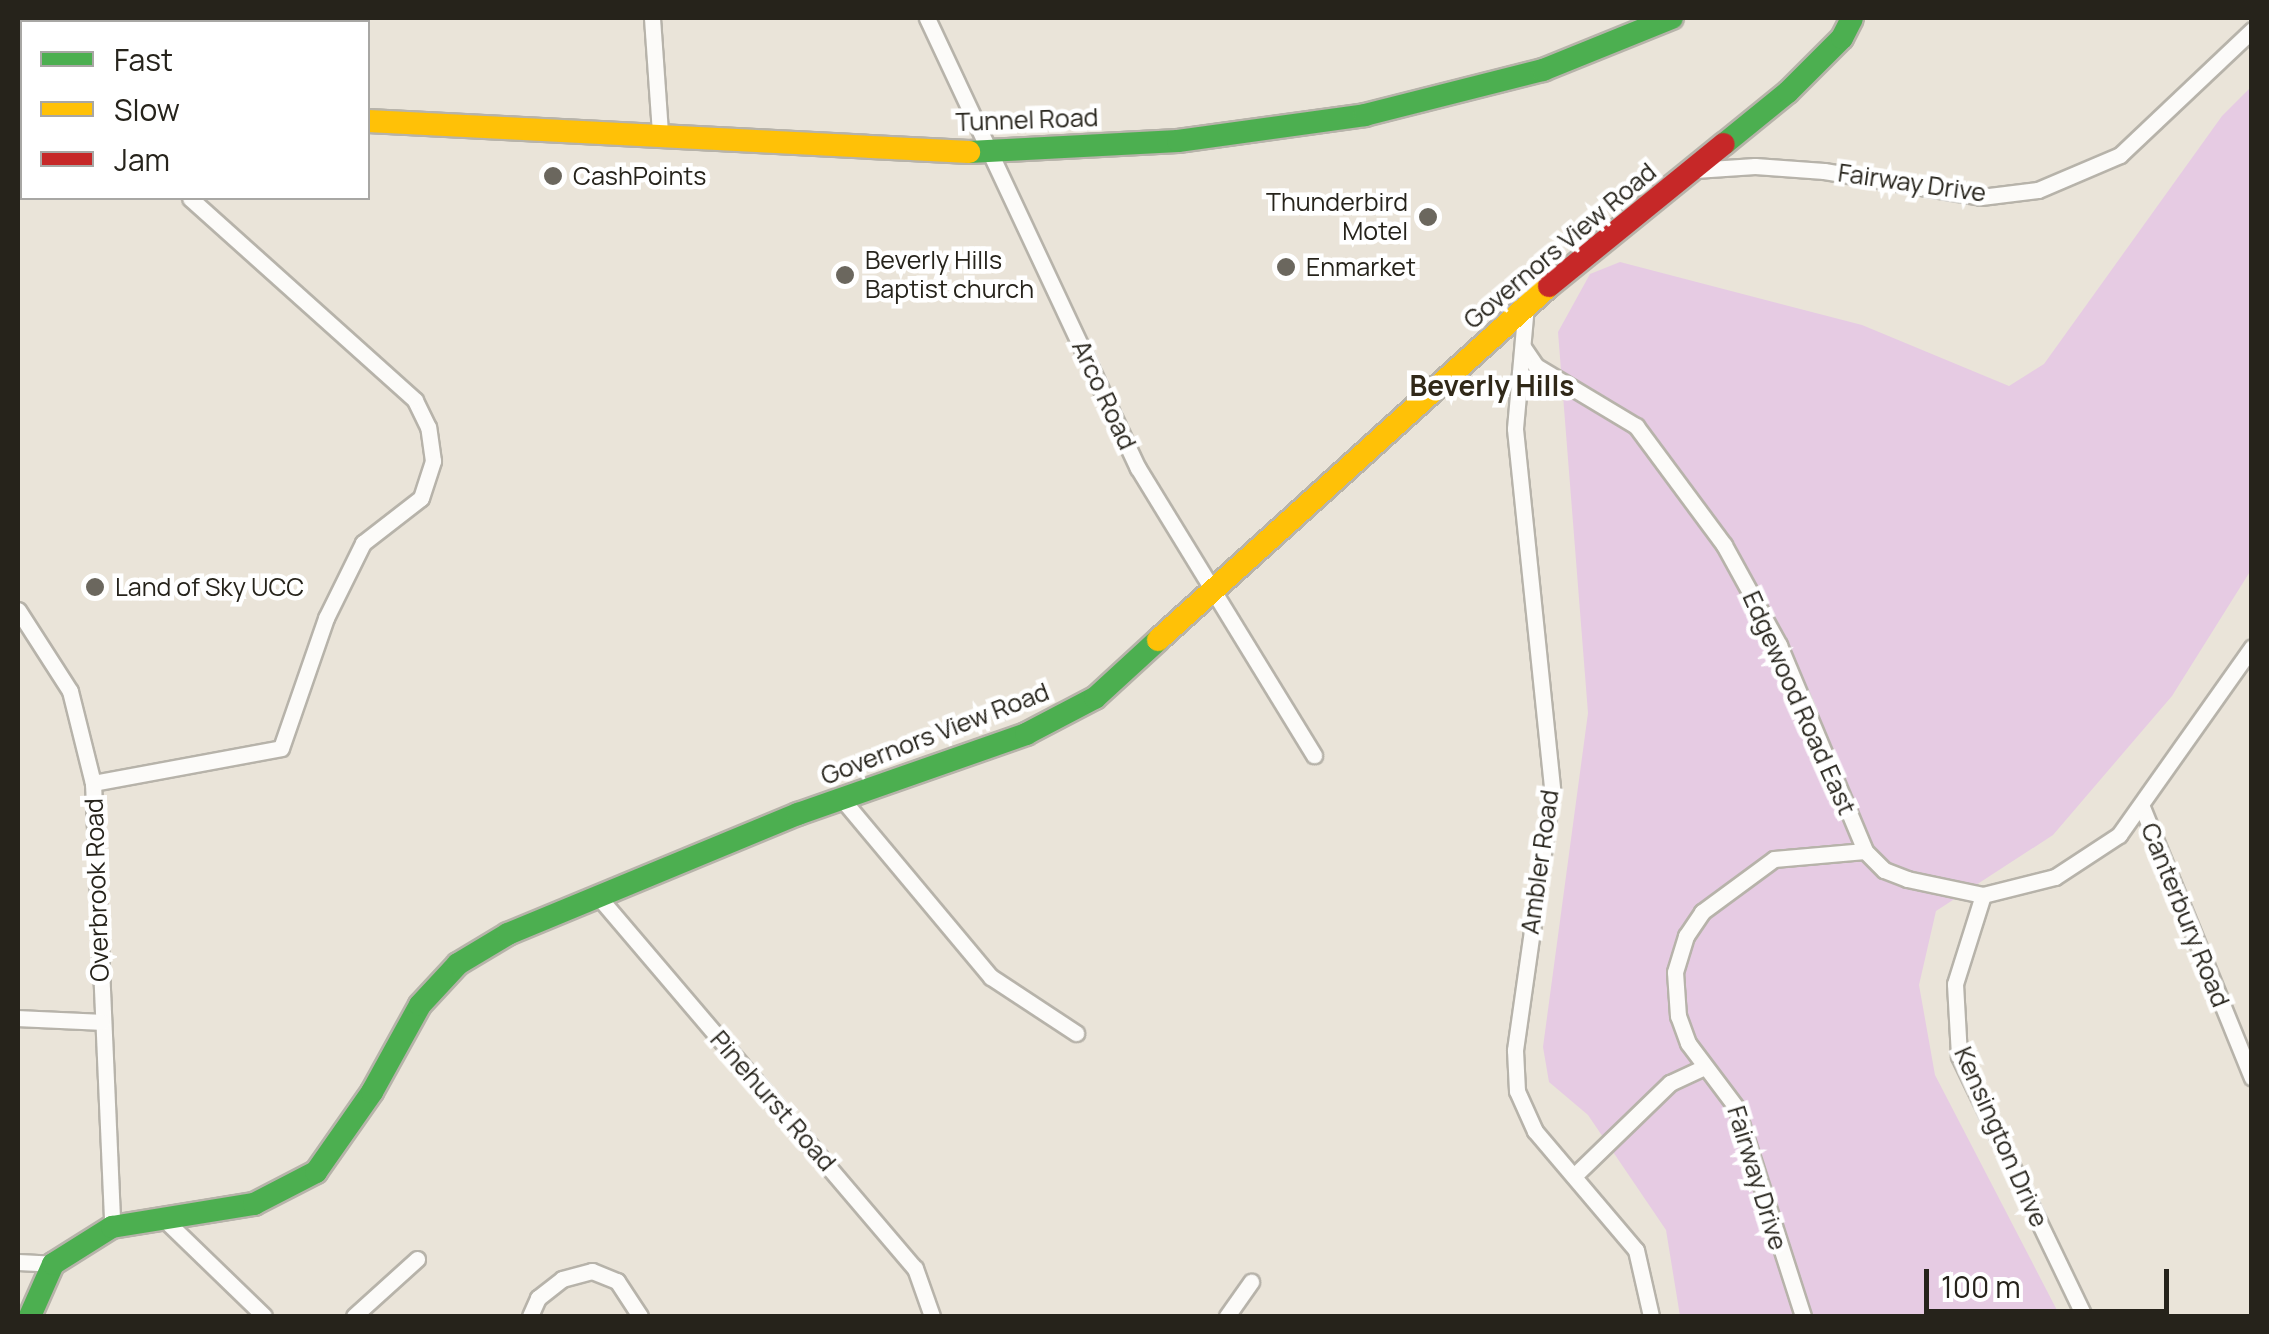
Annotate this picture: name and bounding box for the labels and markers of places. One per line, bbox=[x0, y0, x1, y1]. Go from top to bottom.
place label: CashPoints bbox=[573, 161, 706, 191]
marker: CashPoints bbox=[542, 165, 564, 187]
place label: Thunderbird Motel bbox=[1266, 188, 1408, 247]
marker: Thunderbird Motel bbox=[1417, 206, 1439, 228]
place label: Beverly Hills Baptist church bbox=[865, 246, 1034, 305]
place label: Enmarket bbox=[1306, 252, 1416, 282]
marker: Enmarket bbox=[1275, 256, 1297, 278]
marker: Beverly Hills Baptist church bbox=[834, 264, 856, 286]
place label: Land of Sky UCC bbox=[115, 572, 304, 602]
marker: Land of Sky UCC bbox=[84, 576, 106, 598]

